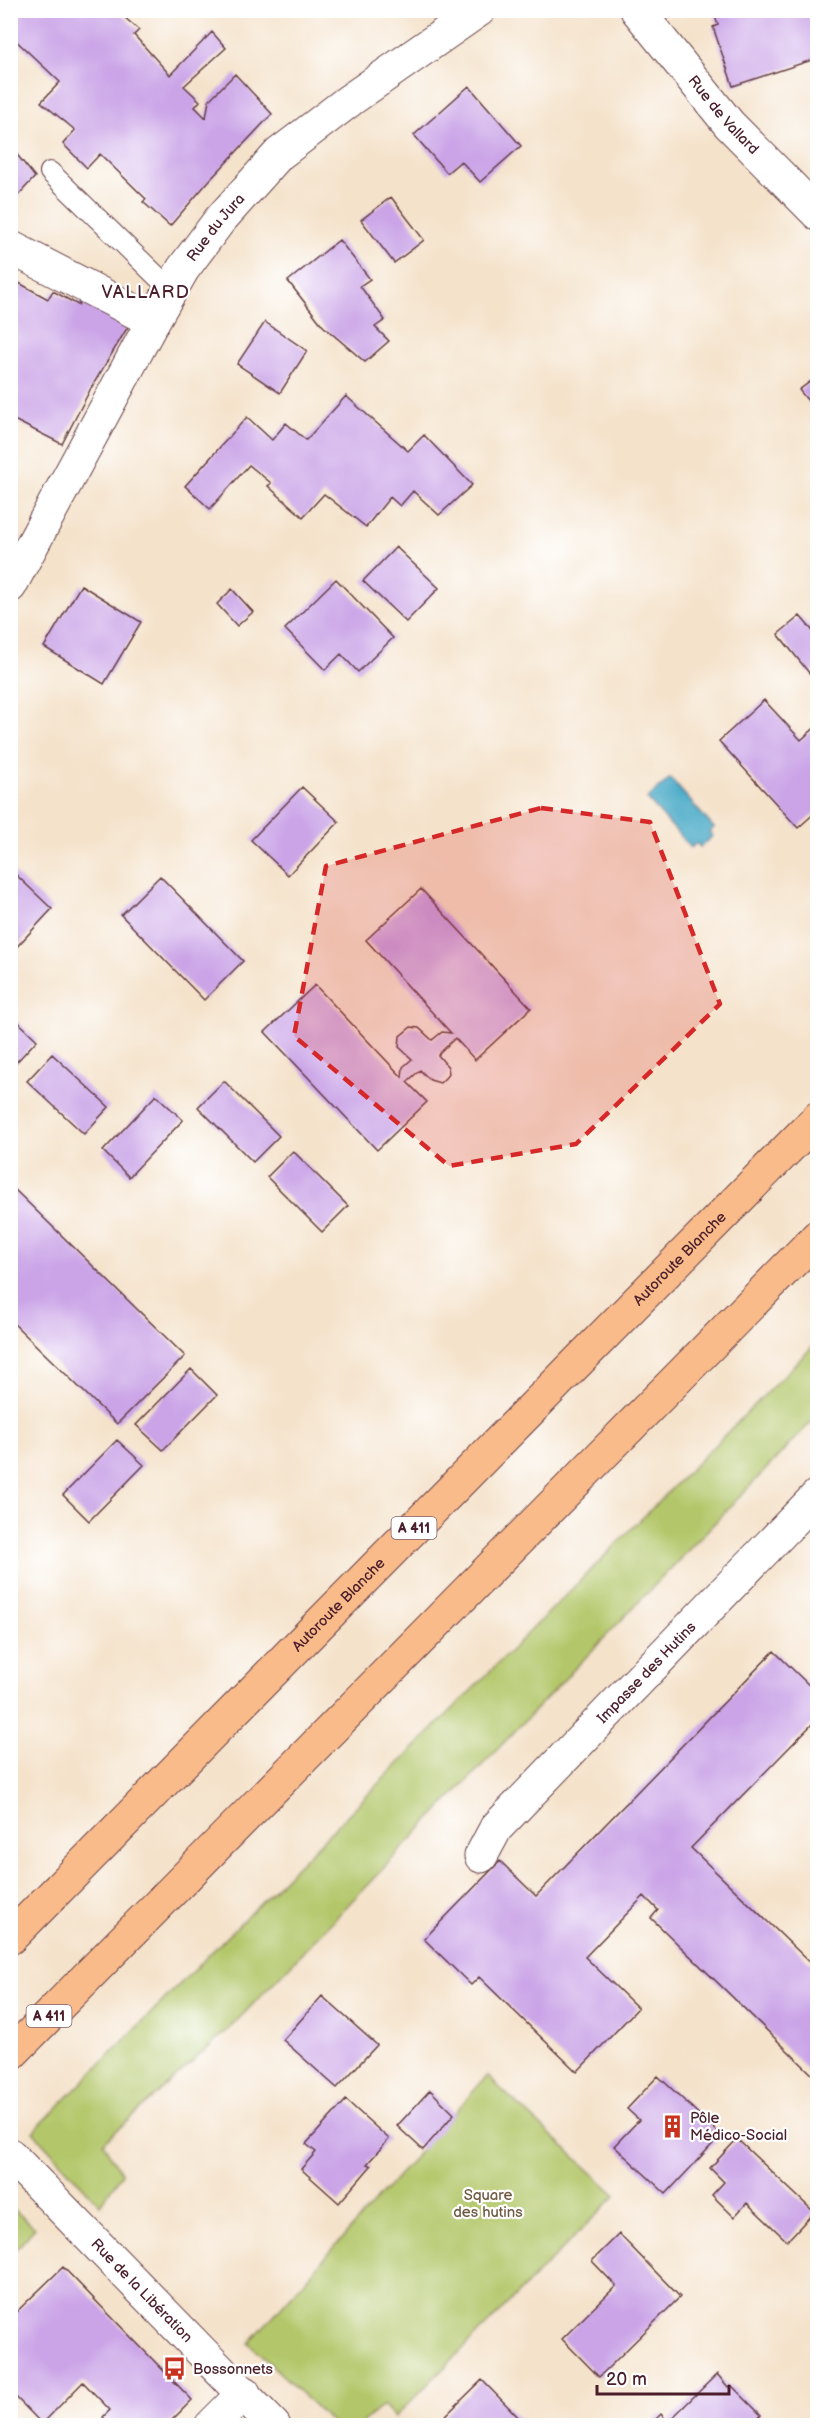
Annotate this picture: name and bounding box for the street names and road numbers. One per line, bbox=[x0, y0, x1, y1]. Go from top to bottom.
street label: Rue de Vallard bbox=[684, 72, 763, 158]
street label: Rue du Jura bbox=[182, 189, 249, 265]
street label: Autoroute Blanche bbox=[629, 1207, 730, 1310]
road number: A 411 bbox=[392, 1517, 436, 1539]
street label: Autoroute Blanche bbox=[288, 1553, 389, 1656]
street label: Impasse des Hutins bbox=[593, 1617, 700, 1727]
road number: A 411 bbox=[26, 2005, 72, 2027]
street label: Rue de la Libération bbox=[87, 2234, 197, 2346]

